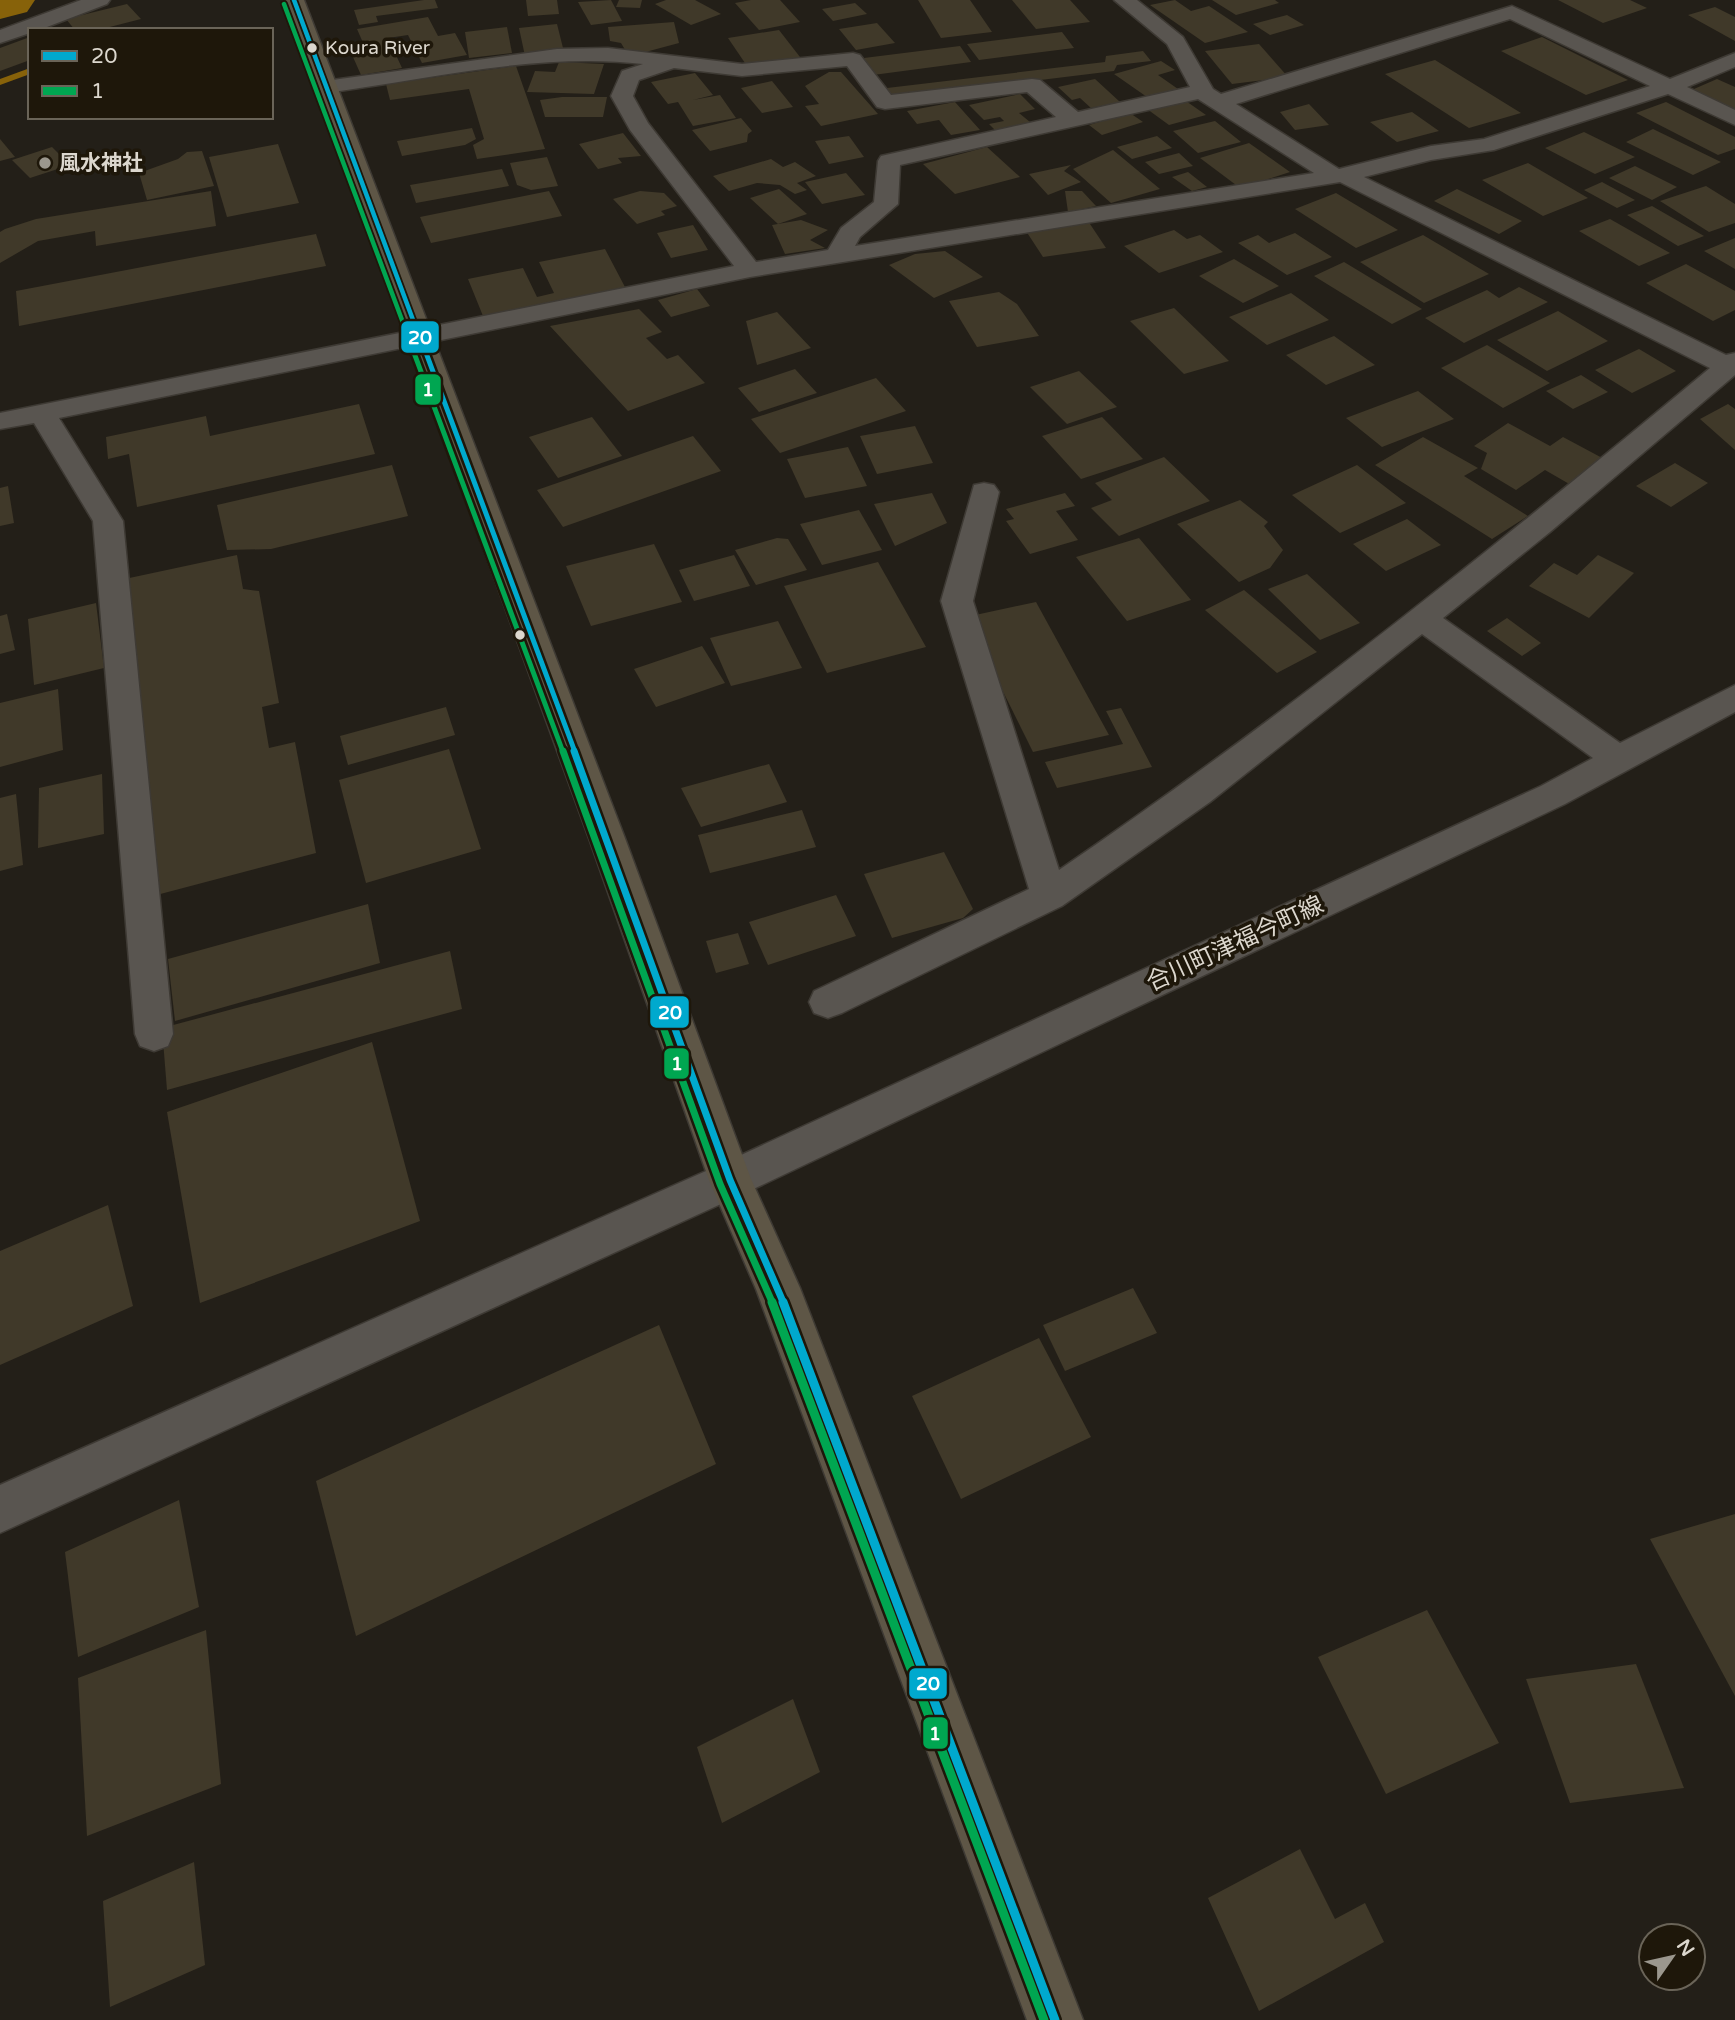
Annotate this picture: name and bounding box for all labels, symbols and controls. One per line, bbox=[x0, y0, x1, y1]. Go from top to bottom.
legend bbox=[28, 28, 273, 119]
place label: Koura River bbox=[325, 37, 431, 59]
marker: Koura River bbox=[305, 41, 319, 55]
text: 20 bbox=[91, 44, 117, 69]
text: 1 bbox=[91, 79, 104, 104]
place label: 風水神社 bbox=[59, 151, 143, 176]
marker: 風水神社 bbox=[37, 155, 53, 171]
line badge: 20 bbox=[400, 320, 440, 354]
text: 20 bbox=[408, 327, 432, 349]
line badge: 1 bbox=[414, 373, 442, 406]
text: 1 bbox=[422, 379, 434, 401]
unlabelled marker bbox=[513, 628, 527, 642]
street label: 合川町津福今町線 bbox=[1142, 890, 1328, 998]
line badge: 20 bbox=[649, 995, 690, 1029]
text: 20 bbox=[658, 1002, 682, 1024]
line badge: 1 bbox=[663, 1047, 690, 1080]
text: 1 bbox=[671, 1053, 683, 1075]
line badge: 20 bbox=[908, 1667, 948, 1700]
text: 20 bbox=[916, 1673, 940, 1695]
line badge: 1 bbox=[922, 1716, 949, 1750]
text: 1 bbox=[929, 1723, 941, 1745]
north arrow bbox=[1637, 1922, 1707, 1992]
text: N bbox=[1672, 1936, 1699, 1961]

